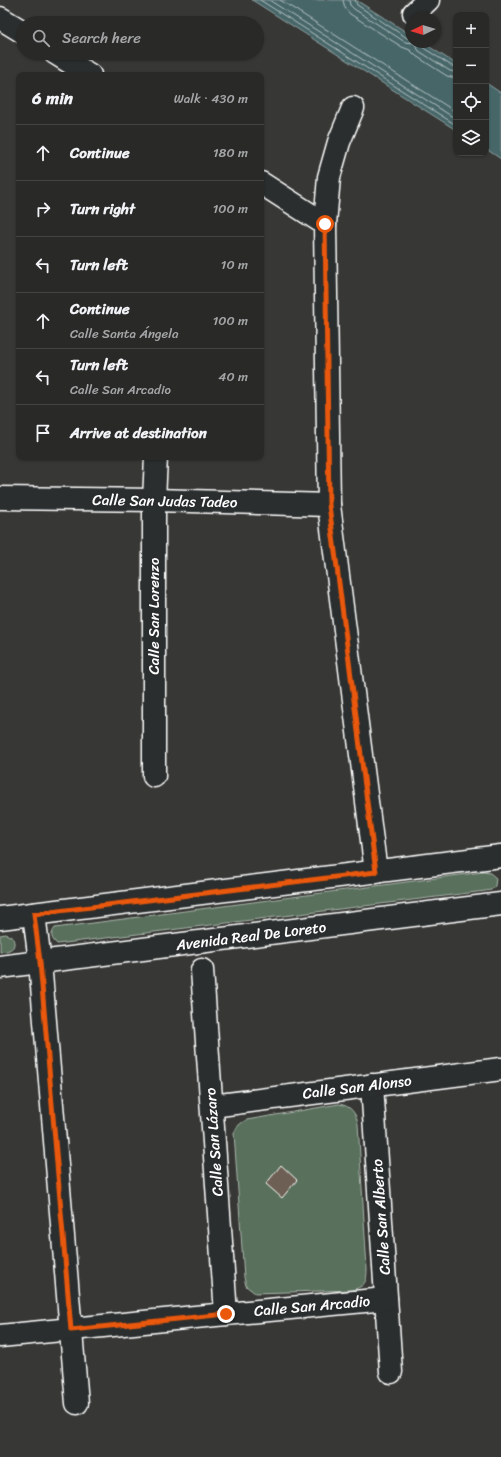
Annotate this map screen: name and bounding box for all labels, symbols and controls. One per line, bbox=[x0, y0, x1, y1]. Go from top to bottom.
north arrow bbox=[405, 12, 441, 48]
map controls bbox=[453, 12, 489, 156]
button: + bbox=[453, 12, 489, 48]
search box bbox=[16, 16, 264, 60]
text: Search here bbox=[62, 25, 141, 51]
icon: search bbox=[30, 27, 52, 49]
button: − bbox=[453, 48, 489, 84]
text: 6 min bbox=[32, 83, 73, 113]
button: locate bbox=[453, 84, 489, 120]
text: Walk · 430 m bbox=[174, 87, 248, 110]
button: layers bbox=[453, 120, 489, 156]
text: Continue bbox=[70, 140, 130, 166]
text: 180 m bbox=[213, 141, 248, 164]
icon: ahead bbox=[32, 142, 54, 164]
text: Turn right bbox=[70, 196, 135, 222]
text: 100 m bbox=[213, 197, 248, 220]
icon: right bbox=[32, 198, 54, 220]
route start bbox=[316, 215, 334, 233]
text: Turn left bbox=[70, 252, 128, 278]
text: 10 m bbox=[221, 253, 248, 276]
icon: left bbox=[32, 254, 54, 276]
text: Continue bbox=[70, 296, 130, 322]
text: 100 m bbox=[213, 309, 248, 332]
icon: ahead bbox=[32, 310, 54, 332]
text: Calle Santa Ángela bbox=[70, 322, 178, 345]
text: Turn left bbox=[70, 352, 128, 378]
text: 40 m bbox=[218, 365, 248, 388]
icon: left bbox=[32, 366, 54, 388]
text: Calle San Arcadio bbox=[70, 378, 171, 401]
text: Arrive at destination bbox=[70, 420, 207, 446]
icon: arrive bbox=[32, 422, 54, 444]
street label: Calle San Judas Tadeo bbox=[92, 487, 238, 515]
street label: Calle San Lorenzo bbox=[141, 557, 167, 675]
street label: Avenida Real De Loreto bbox=[173, 914, 328, 958]
street label: Calle San Alonso bbox=[301, 1067, 413, 1107]
street label: Calle San Lázaro bbox=[197, 1086, 231, 1197]
street label: Calle San Alberto bbox=[364, 1158, 398, 1276]
street label: Calle San Arcadio bbox=[253, 1288, 372, 1324]
route end bbox=[217, 1305, 235, 1323]

